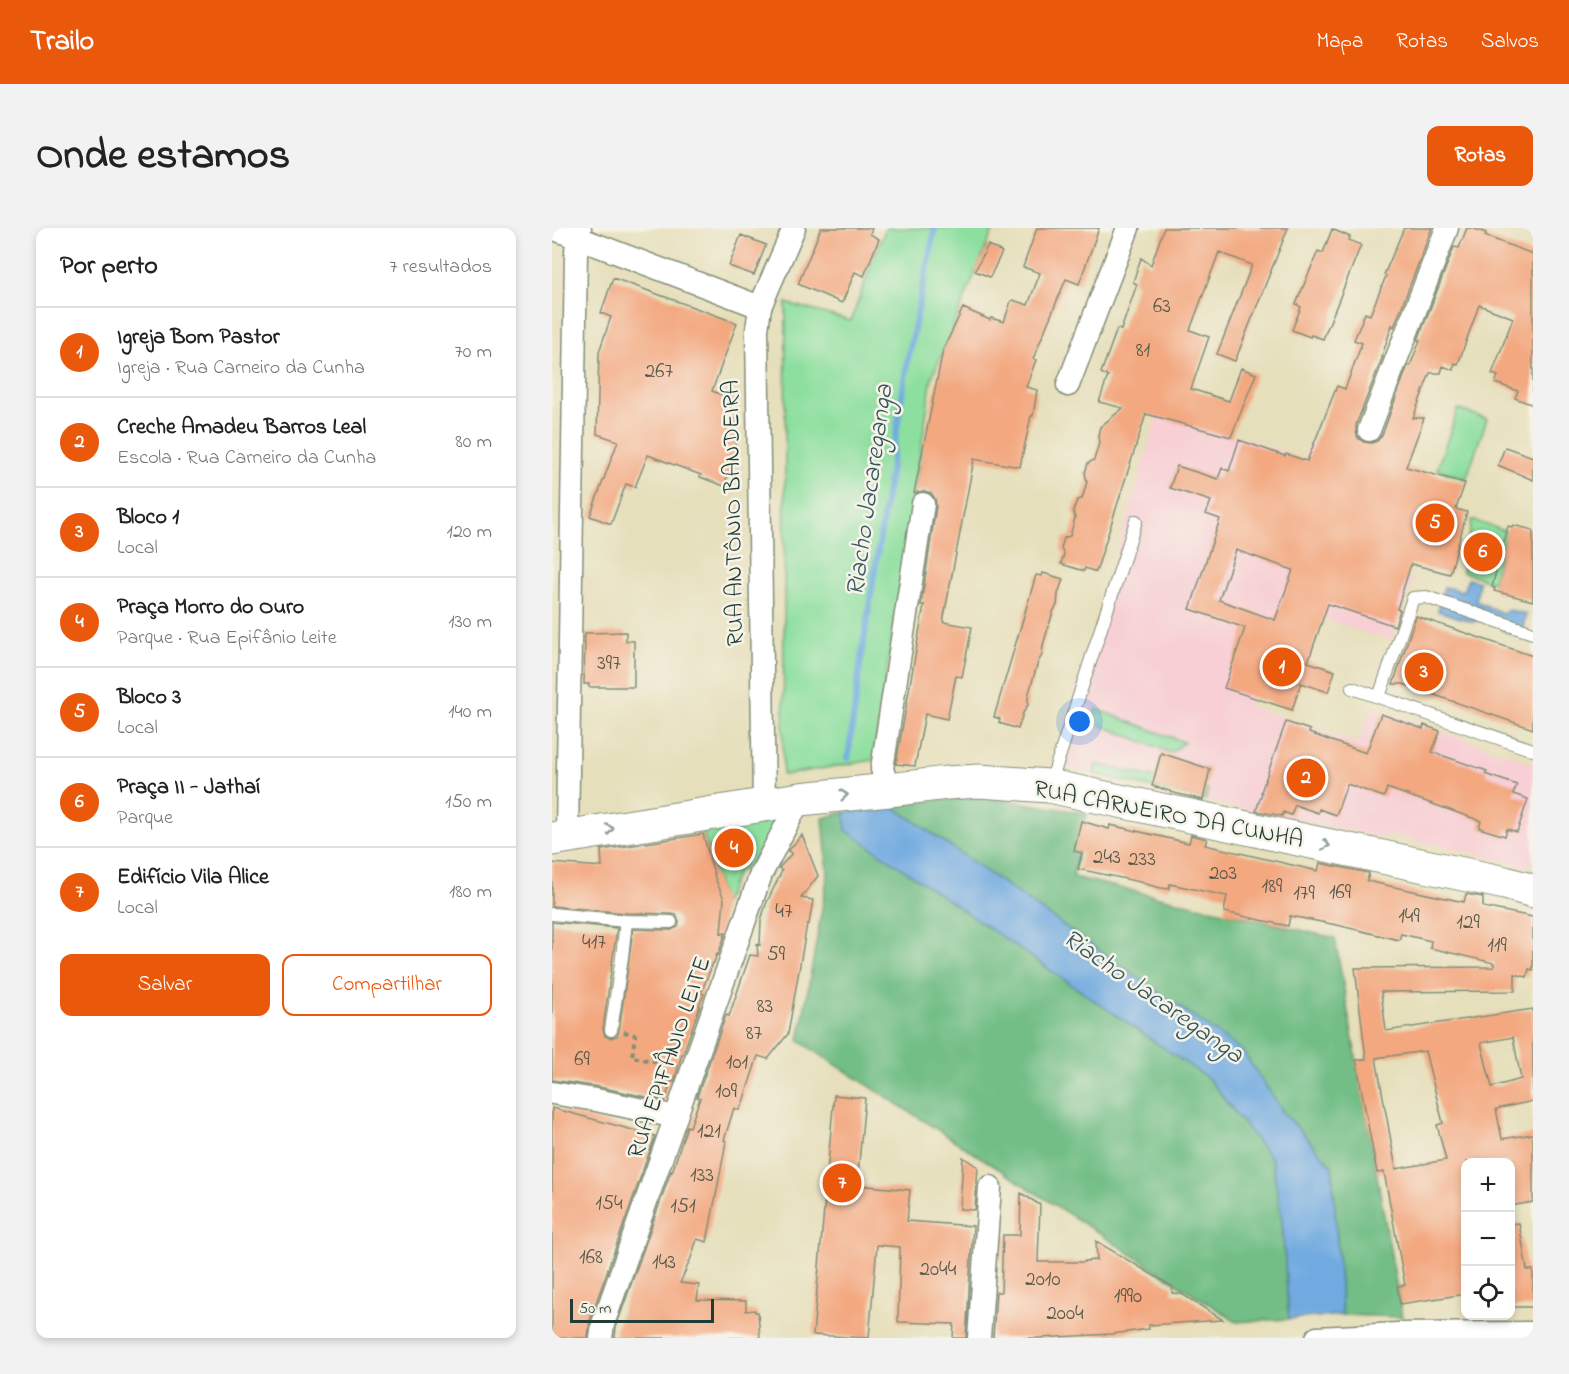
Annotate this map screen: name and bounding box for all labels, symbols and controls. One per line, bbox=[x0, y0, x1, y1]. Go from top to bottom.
text: Trailo bbox=[30, 22, 94, 63]
text: Mapa bbox=[1316, 27, 1363, 57]
text: Rotas bbox=[1396, 27, 1448, 57]
text: Salvos bbox=[1481, 27, 1539, 57]
text: Onde estamos bbox=[36, 126, 290, 187]
button: Rotas bbox=[1427, 126, 1533, 186]
text: Por perto bbox=[60, 248, 158, 286]
text: 7 resultados bbox=[389, 253, 492, 282]
house number: 63 bbox=[1153, 292, 1171, 322]
text: Igreja Bom Pastor bbox=[117, 322, 280, 354]
house number: 81 bbox=[1136, 336, 1151, 366]
text: 1 bbox=[76, 338, 83, 367]
text: 70 m bbox=[455, 338, 492, 367]
text: Igreja · Rua Carneiro da Cunha bbox=[117, 354, 365, 383]
house number: 267 bbox=[645, 357, 674, 387]
street label: RUA ANTÔNIO BANDEIRA bbox=[715, 380, 754, 646]
water label: Riacho Jacareganga bbox=[837, 381, 905, 599]
text: Creche Amadeu Barros Leal bbox=[117, 412, 366, 444]
text: 2 bbox=[75, 428, 84, 457]
text: 80 m bbox=[455, 428, 492, 457]
text: Escola · Rua Carneiro da Cunha bbox=[117, 444, 376, 473]
pin: 5 bbox=[1416, 500, 1454, 546]
text: Bloco 1 bbox=[117, 502, 179, 534]
text: 3 bbox=[75, 518, 84, 547]
text: 120 m bbox=[447, 518, 492, 547]
pin: 6 bbox=[1464, 530, 1502, 574]
text: Local bbox=[117, 534, 158, 563]
text: Praça Morro do Ouro bbox=[117, 592, 304, 624]
text: 4 bbox=[75, 608, 84, 637]
text: 130 m bbox=[448, 608, 492, 637]
text: Parque · Rua Epifânio Leite bbox=[117, 624, 337, 653]
pin: 1 bbox=[1262, 644, 1302, 690]
house number: 397 bbox=[597, 649, 621, 679]
pin: 3 bbox=[1404, 650, 1444, 694]
text: Bloco 3 bbox=[117, 682, 181, 714]
text: 5 bbox=[74, 698, 85, 727]
text: 140 m bbox=[448, 698, 492, 727]
your location bbox=[1065, 707, 1094, 736]
text: Local bbox=[117, 714, 158, 743]
pin: 2 bbox=[1286, 756, 1326, 800]
text: Praça II - Jathaí bbox=[117, 772, 260, 804]
street label: RUA CARNEIRO DA CUNHA bbox=[1031, 772, 1306, 859]
text: 6 bbox=[75, 788, 84, 817]
text: 150 m bbox=[445, 788, 492, 817]
one-way arrow bbox=[840, 789, 849, 802]
text: Parque bbox=[117, 804, 173, 833]
one-way arrow bbox=[604, 823, 614, 836]
pin: 4 bbox=[714, 826, 753, 870]
one-way arrow bbox=[1321, 838, 1331, 851]
house number: 243 bbox=[1093, 843, 1121, 873]
house number: 233 bbox=[1128, 845, 1156, 875]
house number: 203 bbox=[1209, 859, 1237, 889]
text: Edifício Vila Alice bbox=[117, 862, 269, 894]
house number: 189 bbox=[1262, 872, 1283, 902]
text: 7 bbox=[75, 878, 84, 907]
text: 180 m bbox=[449, 878, 492, 907]
house number: 169 bbox=[1329, 878, 1352, 908]
house number: 179 bbox=[1293, 879, 1316, 909]
text: Local bbox=[117, 894, 158, 923]
house number: 47 bbox=[775, 897, 793, 927]
house number: 149 bbox=[1398, 902, 1421, 932]
house number: 129 bbox=[1456, 908, 1480, 938]
water label: Riacho Jacareganga bbox=[1054, 921, 1251, 1075]
house number: 417 bbox=[582, 928, 606, 958]
house number: 119 bbox=[1487, 931, 1508, 961]
house number: 59 bbox=[767, 940, 786, 970]
street label: RUA EPIFÂNIO LEITE bbox=[618, 952, 721, 1164]
button: Salvar bbox=[60, 954, 270, 1016]
button: Compartilhar bbox=[282, 954, 492, 1016]
house number: 83 bbox=[757, 992, 773, 1022]
house number: 87 bbox=[746, 1019, 763, 1049]
house number: 69 bbox=[574, 1045, 590, 1075]
house number: 101 bbox=[726, 1048, 749, 1078]
house number: 109 bbox=[715, 1077, 738, 1107]
house number: 121 bbox=[697, 1117, 721, 1147]
map controls bbox=[1461, 1158, 1515, 1320]
button: + bbox=[1461, 1158, 1515, 1212]
pin: 7 bbox=[822, 1160, 862, 1206]
house number: 133 bbox=[690, 1161, 714, 1191]
house number: 154 bbox=[595, 1189, 623, 1219]
house number: 151 bbox=[670, 1192, 696, 1222]
button: − bbox=[1461, 1212, 1515, 1266]
house number: 168 bbox=[579, 1243, 603, 1273]
house number: 143 bbox=[652, 1248, 676, 1278]
house number: 2044 bbox=[920, 1255, 957, 1285]
house number: 2010 bbox=[1025, 1265, 1061, 1295]
button: locate bbox=[1461, 1266, 1515, 1320]
house number: 1990 bbox=[1114, 1282, 1142, 1312]
scale bar bbox=[570, 1296, 714, 1324]
text: 50 m bbox=[579, 1297, 611, 1321]
house number: 2004 bbox=[1046, 1299, 1084, 1329]

